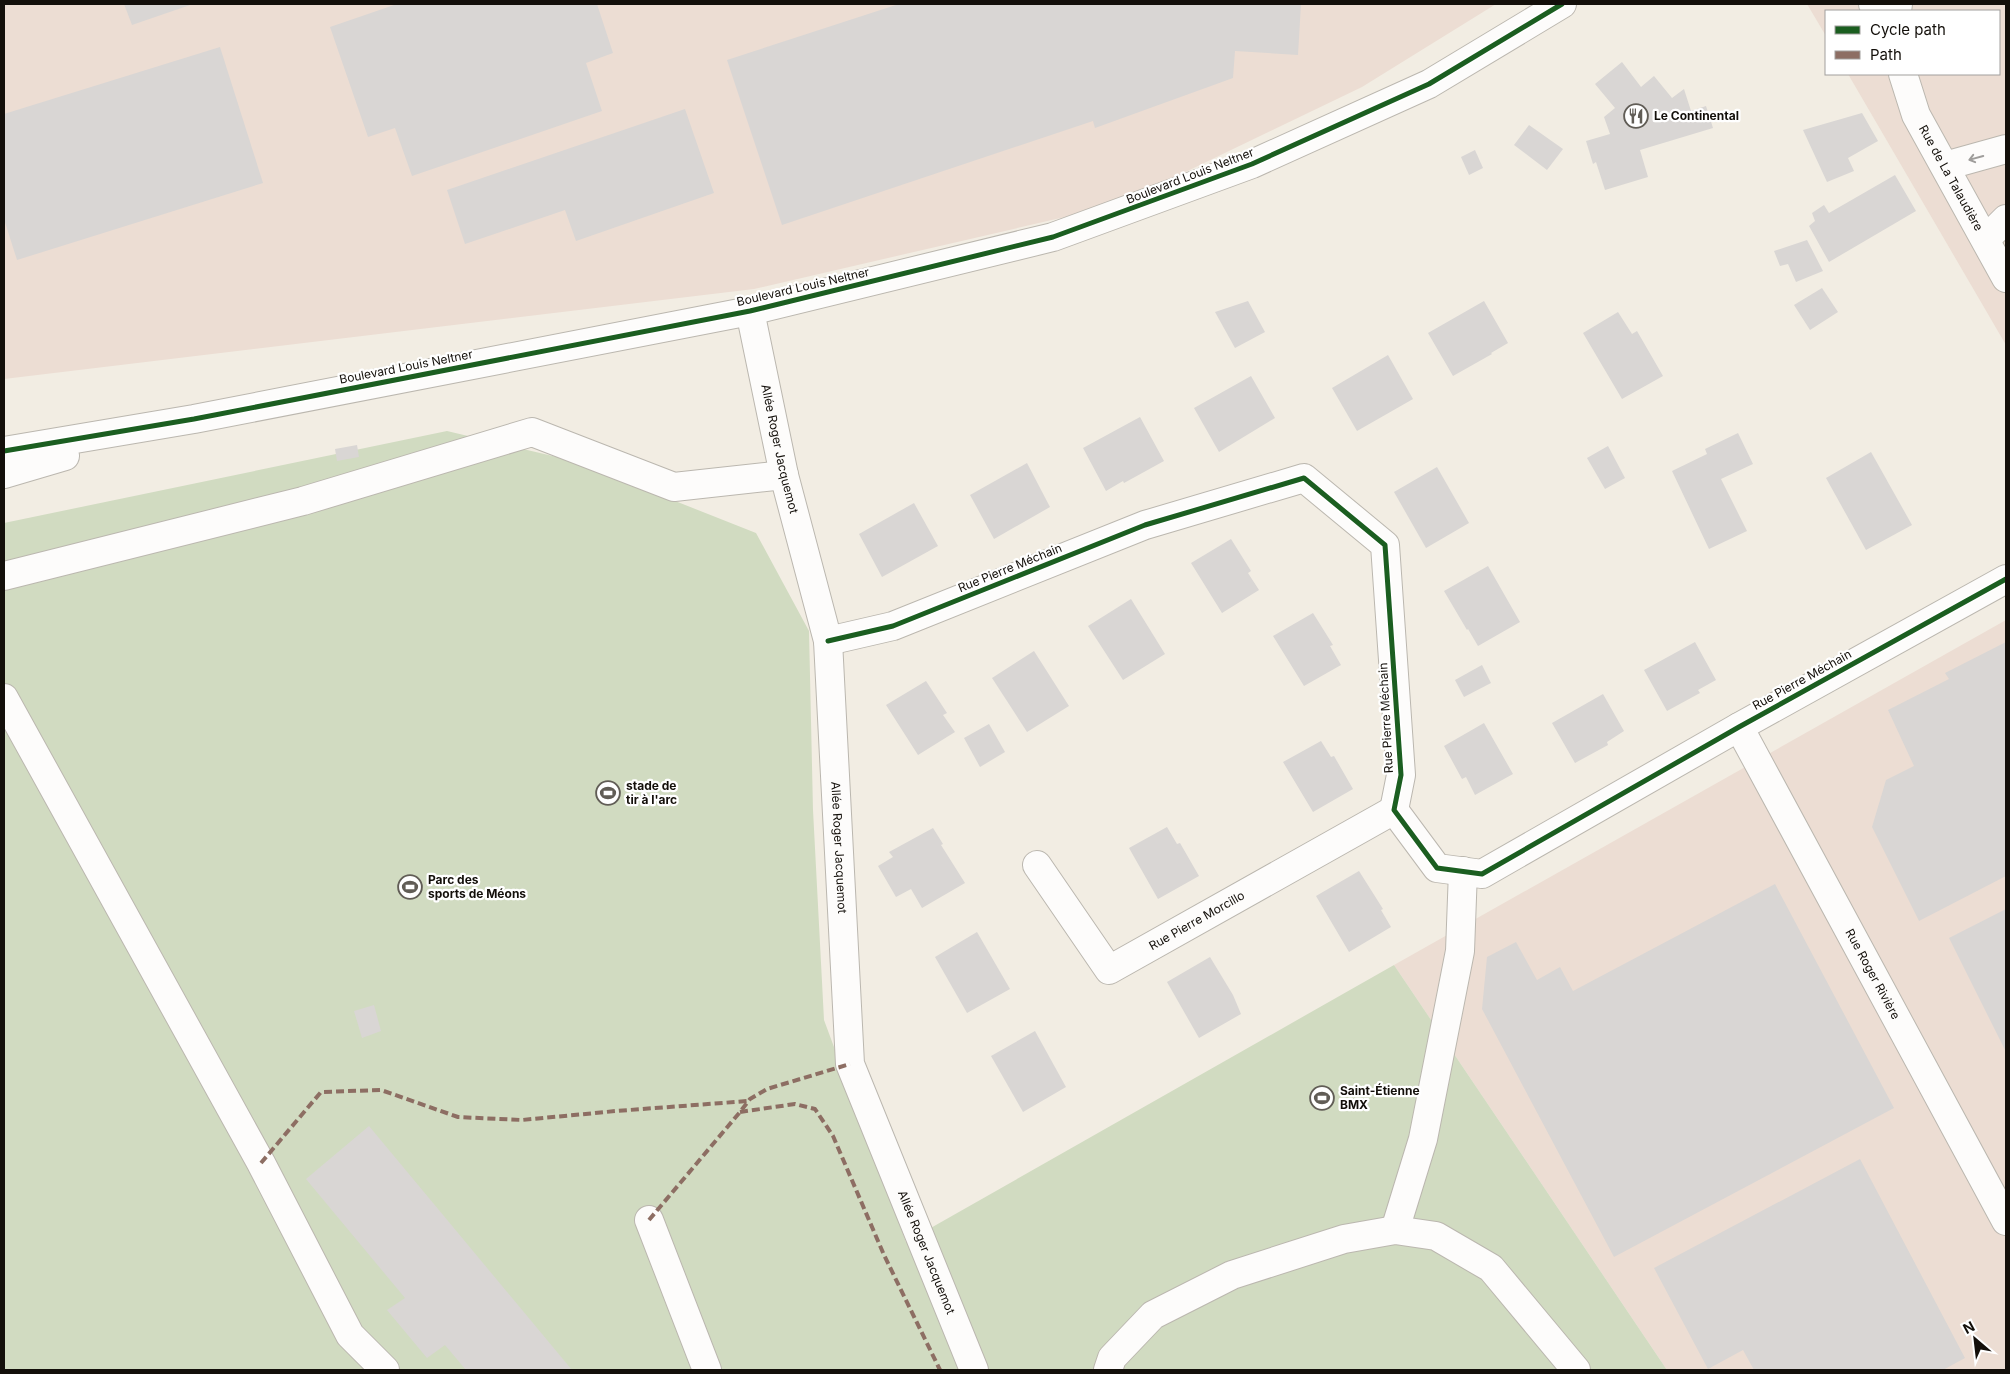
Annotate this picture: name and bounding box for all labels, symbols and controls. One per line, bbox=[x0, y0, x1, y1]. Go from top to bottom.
legend bbox=[1825, 10, 2000, 75]
text: Cycle path bbox=[1870, 20, 1946, 39]
text: Path bbox=[1870, 45, 1902, 64]
restaurant icon: Le Continental bbox=[1623, 103, 1649, 129]
place label: Le Continental bbox=[1654, 108, 1739, 123]
street label: Rue de La Talaudière bbox=[1916, 122, 1987, 233]
street label: Boulevard Louis Neltner bbox=[1124, 144, 1256, 207]
one-way arrow bbox=[1968, 154, 1984, 163]
street label: Boulevard Louis Neltner bbox=[735, 264, 871, 309]
street label: Boulevard Louis Neltner bbox=[338, 346, 474, 387]
street label: Allée Roger Jacquemot bbox=[758, 383, 802, 515]
street label: Rue Pierre Méchain bbox=[956, 540, 1064, 595]
street label: Rue Pierre Méchain bbox=[1750, 646, 1854, 713]
street label: Rue Pierre Méchain bbox=[1375, 662, 1396, 774]
place label: stade de tir à l'arc bbox=[626, 778, 677, 807]
sports icon: stade de tir à l'arc bbox=[595, 780, 621, 806]
street label: Allée Roger Jacquemot bbox=[828, 781, 850, 914]
place label: Parc des sports de Méons bbox=[428, 872, 526, 901]
sports icon: Parc des sports de Méons bbox=[397, 874, 423, 900]
street label: Rue Pierre Morcillo bbox=[1146, 887, 1247, 953]
street label: Rue Roger Rivière bbox=[1842, 926, 1904, 1022]
place label: Saint-Étienne BMX bbox=[1340, 1083, 1420, 1112]
sports icon: Saint-Étienne BMX bbox=[1309, 1085, 1335, 1111]
street label: Allée Roger Jacquemot bbox=[895, 1188, 959, 1316]
north arrow bbox=[1950, 1314, 2000, 1364]
text: N bbox=[1960, 1317, 1977, 1337]

